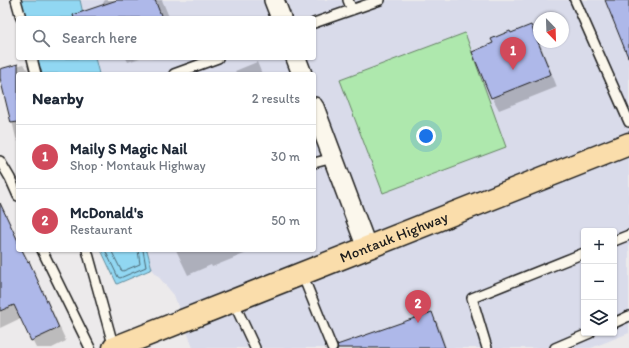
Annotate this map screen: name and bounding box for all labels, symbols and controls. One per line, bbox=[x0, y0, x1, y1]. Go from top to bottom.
north arrow bbox=[533, 12, 569, 48]
search box bbox=[16, 16, 316, 60]
icon: search bbox=[30, 27, 52, 49]
text: Search here bbox=[62, 29, 137, 47]
pin: 1 bbox=[500, 37, 526, 70]
text: Nearby bbox=[32, 88, 84, 108]
text: 2 results bbox=[252, 91, 300, 106]
your location bbox=[416, 126, 436, 146]
text: Maily S Magic Nail bbox=[70, 140, 187, 158]
text: 1 bbox=[42, 149, 48, 164]
text: 30 m bbox=[271, 149, 300, 164]
text: Shop · Montauk Highway bbox=[70, 158, 206, 173]
text: McDonald's bbox=[70, 204, 143, 222]
street label: Montauk Highway bbox=[337, 208, 451, 267]
text: 2 bbox=[42, 213, 48, 228]
text: 50 m bbox=[271, 213, 300, 228]
text: Restaurant bbox=[70, 222, 132, 237]
map controls bbox=[581, 228, 617, 336]
button: + bbox=[581, 228, 617, 264]
button: − bbox=[581, 264, 617, 300]
pin: 2 bbox=[405, 290, 431, 323]
button: layers bbox=[581, 300, 617, 336]

